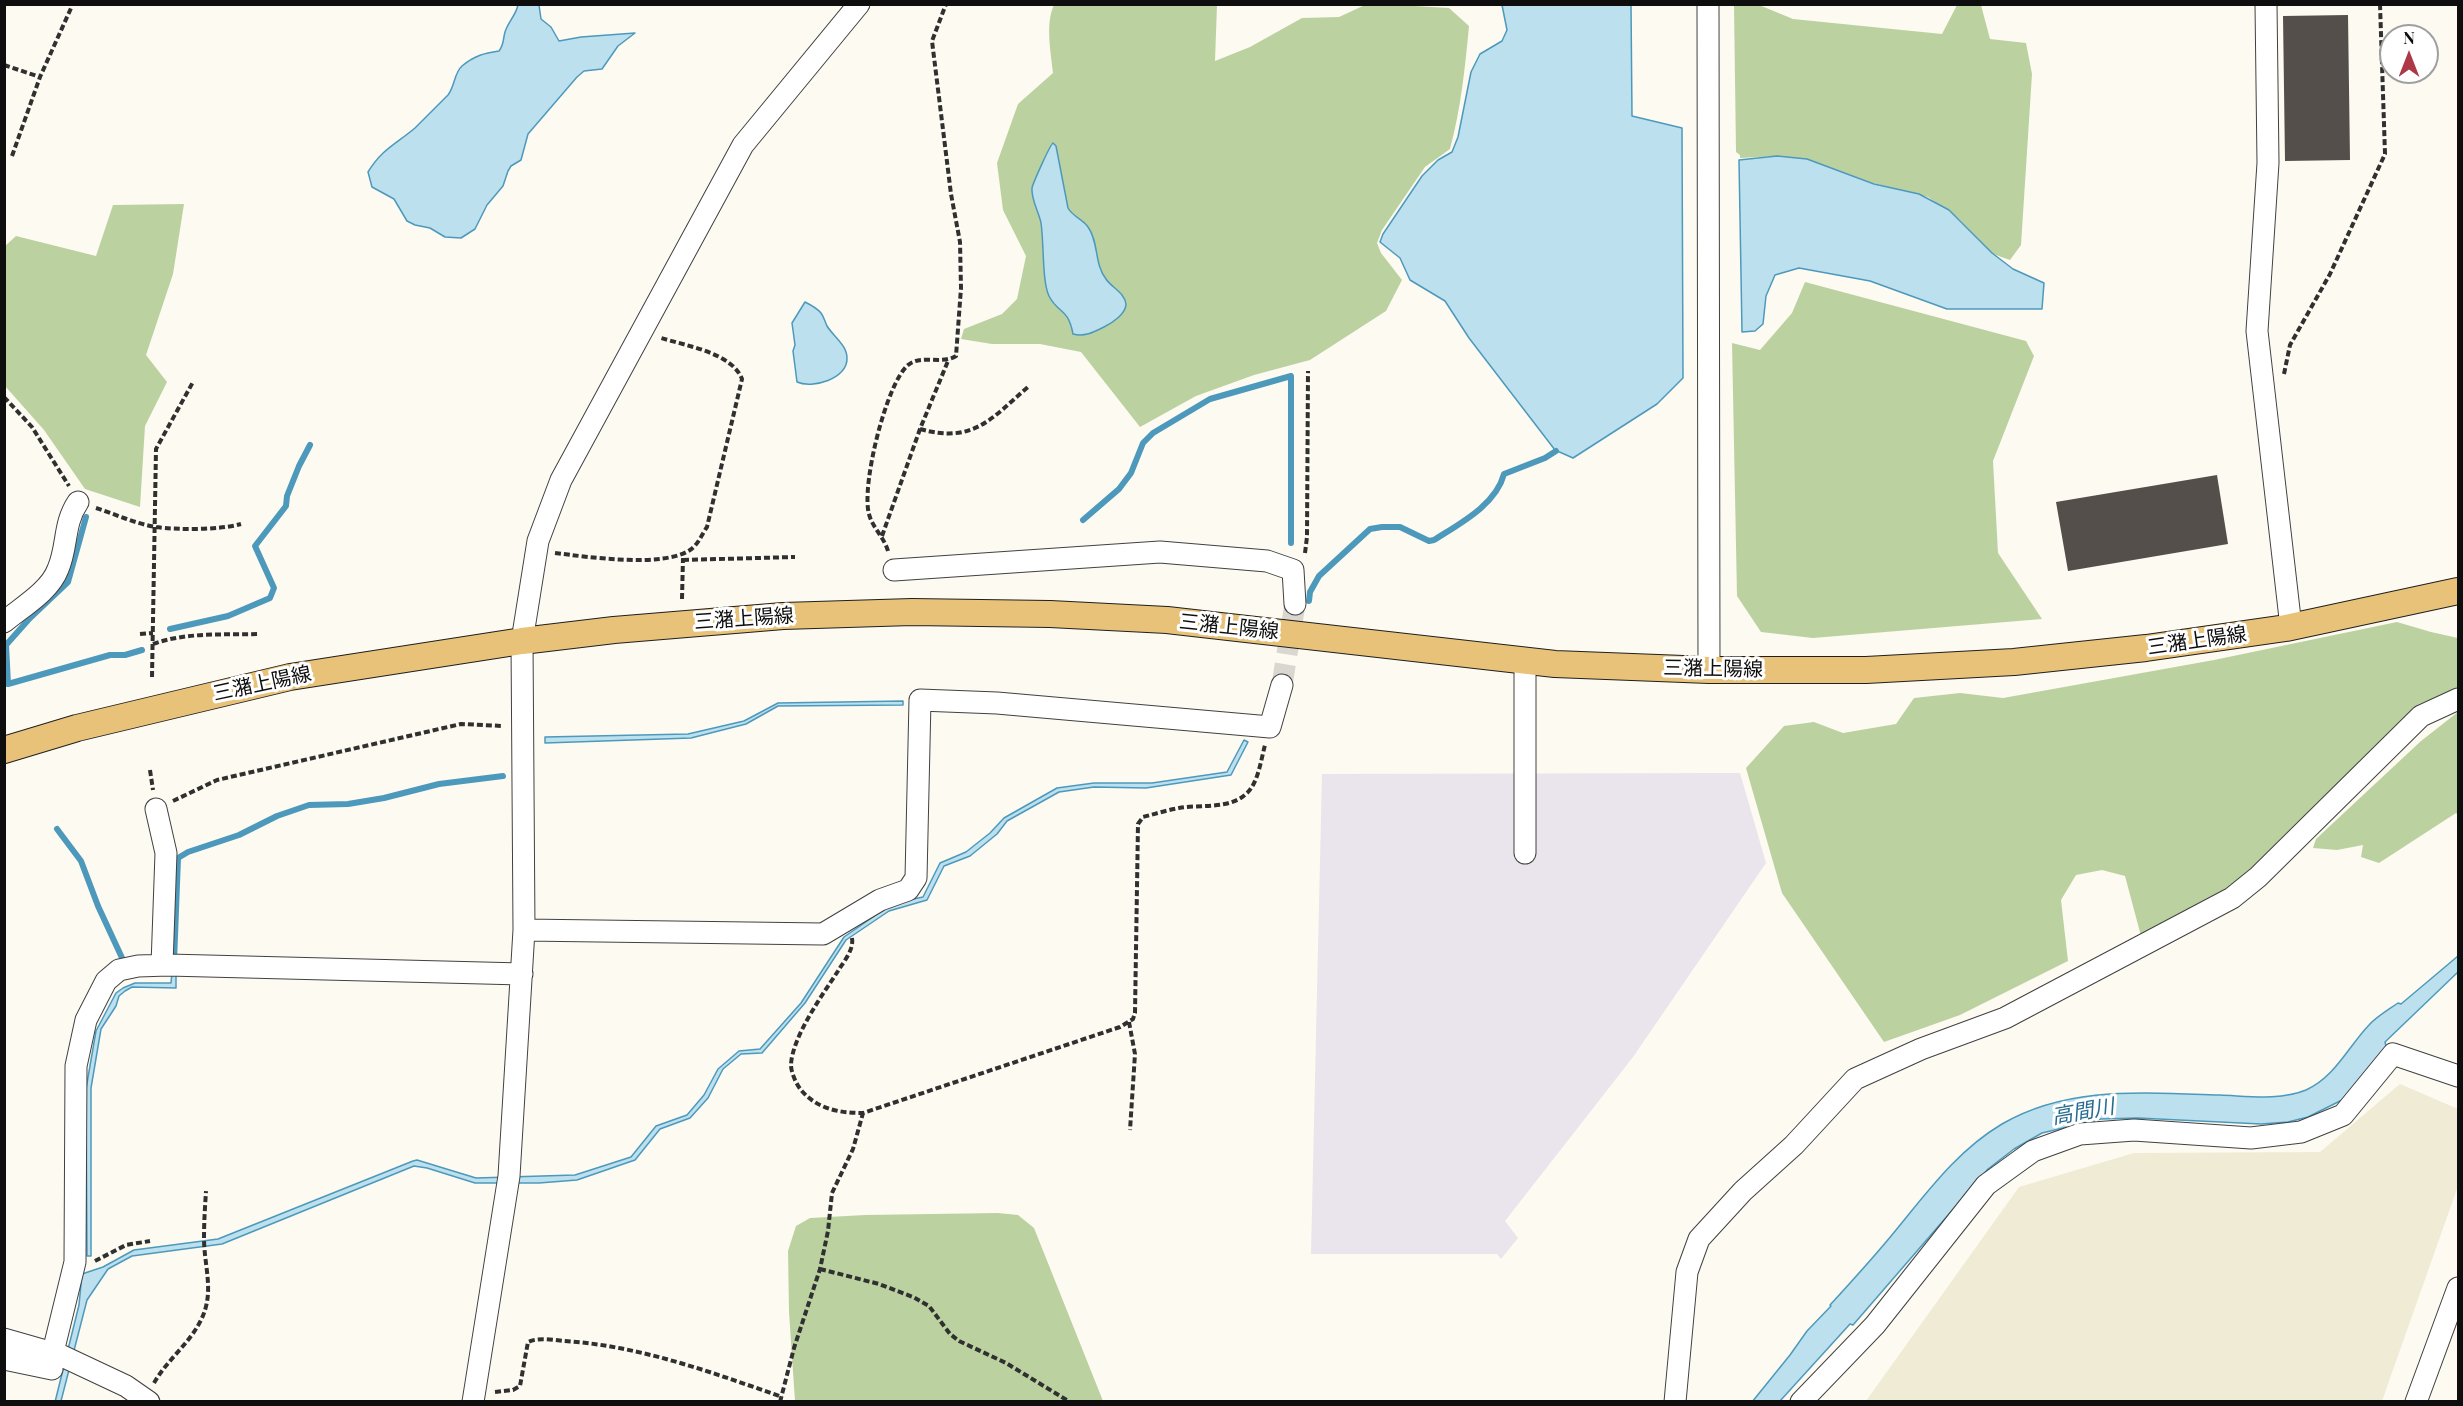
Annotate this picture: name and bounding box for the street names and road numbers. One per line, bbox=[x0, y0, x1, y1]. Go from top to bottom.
street label: 三潴上陽線 bbox=[693, 604, 795, 634]
street label: 三潴上陽線 bbox=[1178, 610, 1280, 644]
street label: 三潴上陽線 bbox=[2146, 622, 2248, 660]
street label: 三潴上陽線 bbox=[1663, 656, 1763, 682]
street label: 三潴上陽線 bbox=[211, 662, 313, 706]

